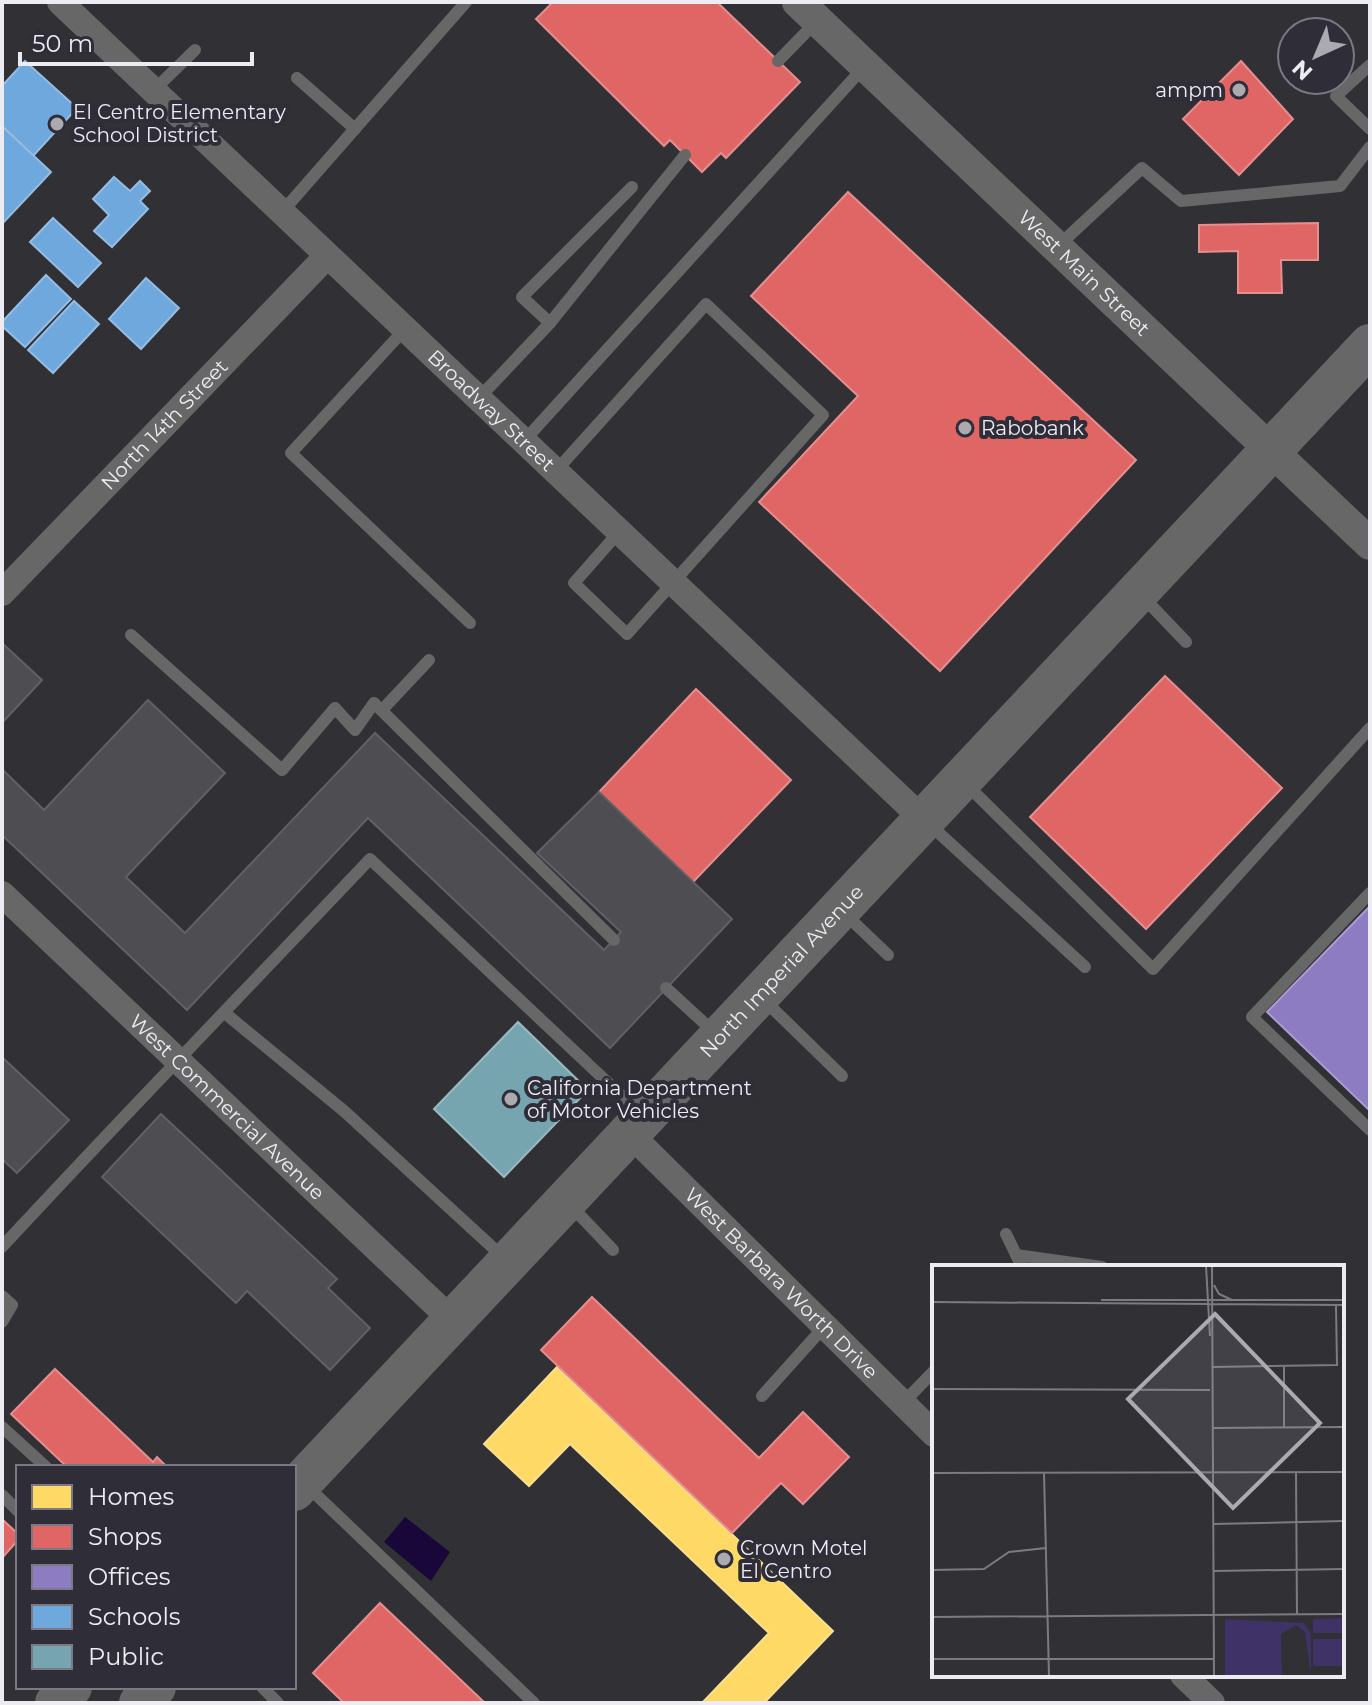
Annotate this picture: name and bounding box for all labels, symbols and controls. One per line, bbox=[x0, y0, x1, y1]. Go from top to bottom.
scale bar bbox=[20, 16, 252, 66]
north arrow bbox=[1276, 16, 1356, 96]
text: 50 m bbox=[32, 29, 93, 58]
text: N bbox=[1287, 54, 1318, 86]
place label: ampm bbox=[1155, 78, 1223, 102]
marker: ampm bbox=[1230, 81, 1248, 99]
place label: El Centro Elementary School District bbox=[73, 100, 286, 147]
marker: El Centro Elementary School District bbox=[48, 115, 66, 133]
street label: West Main Street bbox=[1013, 205, 1155, 341]
street label: Broadway Street bbox=[423, 345, 560, 476]
street label: North 14th Street bbox=[96, 354, 233, 495]
place label: Rabobank bbox=[981, 416, 1084, 440]
marker: Rabobank bbox=[956, 419, 974, 437]
street label: North Imperial Avenue bbox=[695, 880, 868, 1063]
street label: West Commercial Avenue bbox=[125, 1009, 330, 1205]
place label: California Department of Motor Vehicles bbox=[527, 1076, 752, 1123]
marker: California Department of Motor Vehicles bbox=[502, 1090, 520, 1108]
street label: West Barbara Worth Drive bbox=[680, 1183, 883, 1384]
inset map bbox=[932, 1265, 1344, 1677]
legend bbox=[16, 1465, 296, 1689]
text: Homes bbox=[88, 1482, 174, 1511]
text: Shops bbox=[88, 1522, 162, 1551]
place label: Crown Motel El Centro bbox=[740, 1536, 867, 1583]
marker: Crown Motel El Centro bbox=[715, 1550, 733, 1568]
text: Offices bbox=[88, 1562, 170, 1591]
text: Schools bbox=[88, 1602, 181, 1631]
text: Public bbox=[88, 1642, 164, 1671]

